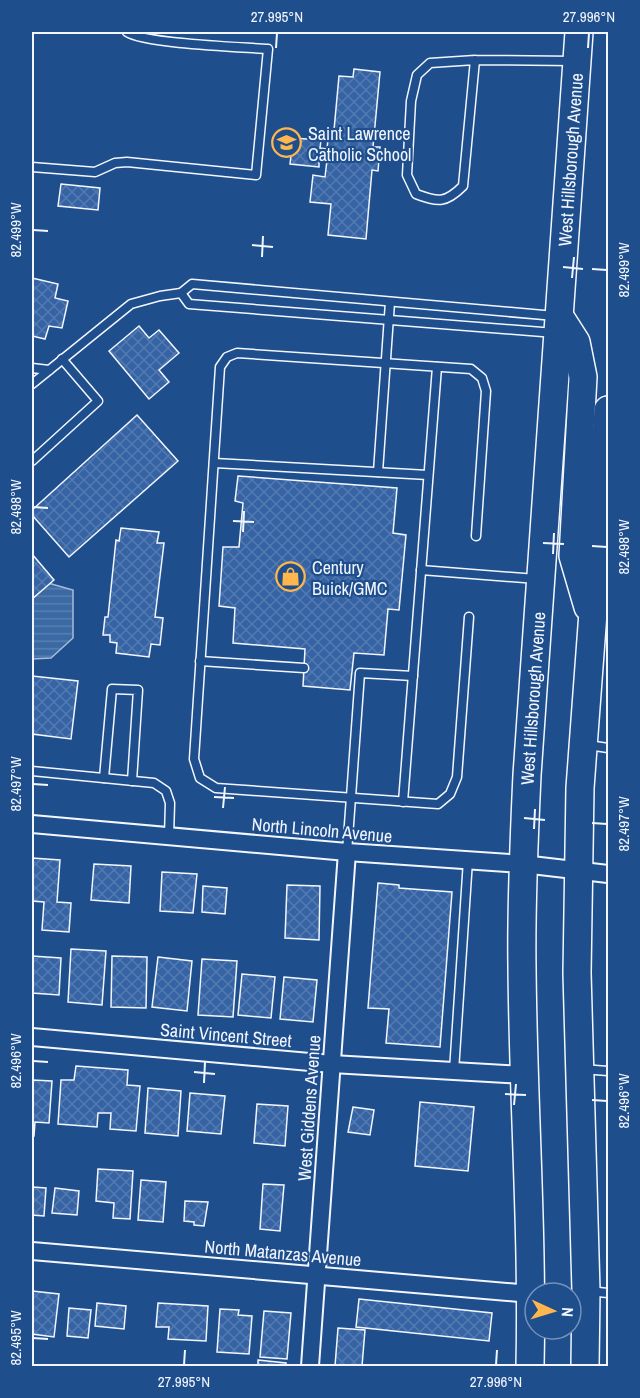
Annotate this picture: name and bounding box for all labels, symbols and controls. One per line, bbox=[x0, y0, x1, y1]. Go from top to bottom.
text: 27.995°N bbox=[251, 6, 303, 27]
text: 27.996°N bbox=[563, 6, 615, 27]
street label: West Hillsborough Avenue bbox=[552, 72, 589, 247]
place label: Saint Lawrence Catholic School bbox=[308, 121, 411, 167]
school or university icon: Saint Lawrence Catholic School bbox=[271, 127, 303, 159]
text: 82.499°W bbox=[5, 202, 26, 258]
text: 82.499°W bbox=[613, 242, 634, 298]
text: 82.498°W bbox=[5, 479, 26, 535]
text: 82.498°W bbox=[613, 519, 634, 575]
place label: Century Buick/GMC bbox=[312, 555, 387, 601]
shop icon: Century Buick/GMC bbox=[275, 561, 307, 593]
street label: West Hillsborough Avenue bbox=[514, 611, 551, 786]
text: 82.497°W bbox=[5, 756, 26, 812]
text: 82.497°W bbox=[613, 796, 634, 852]
street label: North Lincoln Avenue bbox=[251, 811, 393, 849]
street label: Saint Vincent Street bbox=[159, 1017, 293, 1053]
text: 82.496°W bbox=[5, 1033, 26, 1089]
street label: West Giddens Avenue bbox=[291, 1034, 327, 1182]
text: 82.496°W bbox=[613, 1073, 634, 1129]
street label: North Matanzas Avenue bbox=[204, 1234, 362, 1272]
north arrow bbox=[523, 1281, 583, 1341]
text: N bbox=[557, 1307, 579, 1318]
text: 82.495°W bbox=[5, 1310, 26, 1366]
text: 27.995°N bbox=[158, 1371, 210, 1392]
text: 27.996°N bbox=[470, 1371, 522, 1392]

